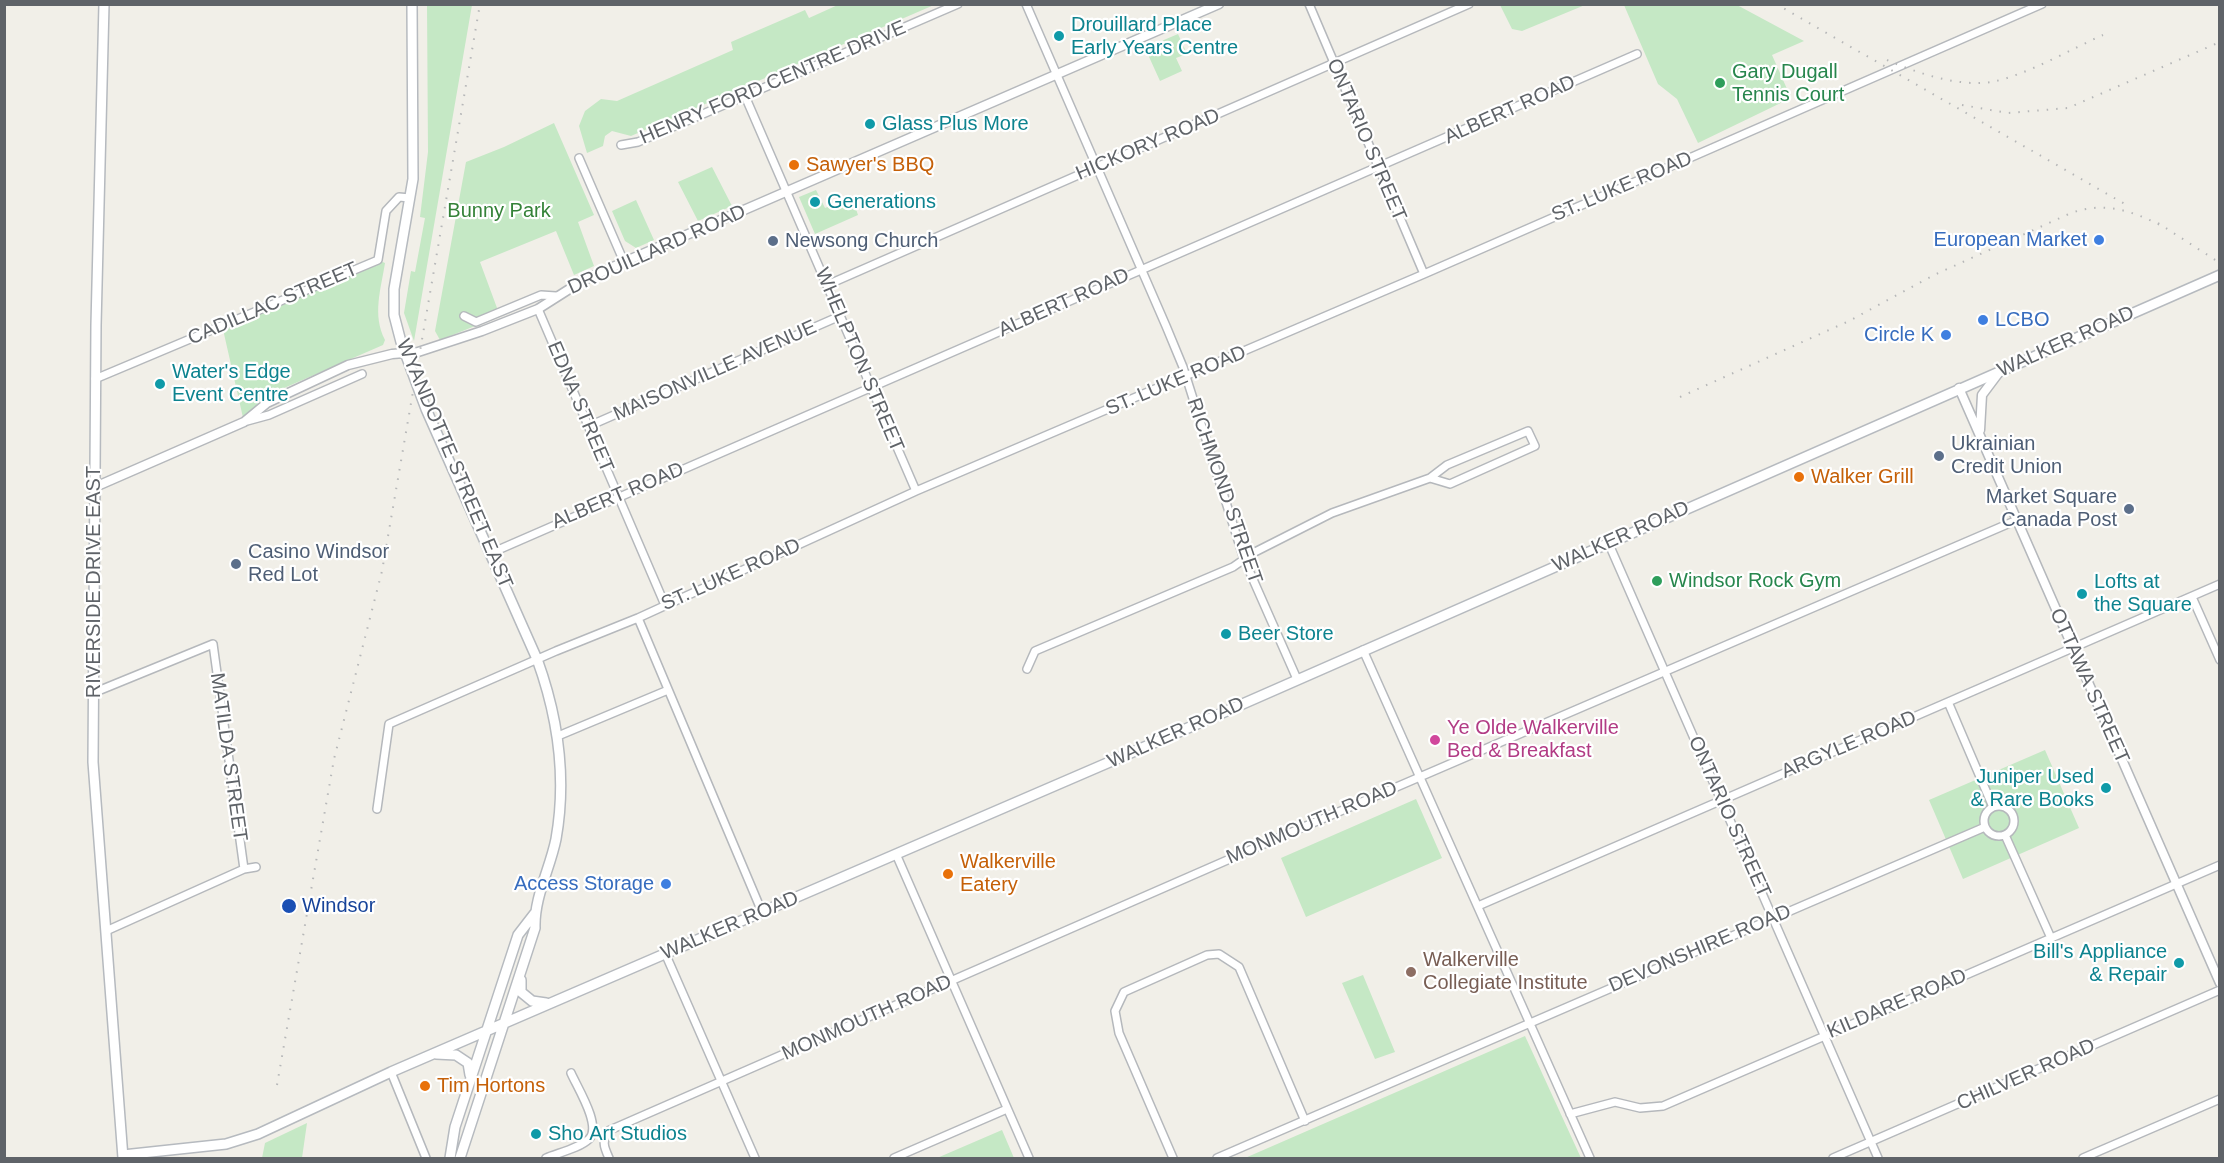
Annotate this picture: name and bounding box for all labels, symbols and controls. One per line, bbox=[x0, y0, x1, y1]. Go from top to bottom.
place label: Drouillard Place Early Years Centre bbox=[1071, 13, 1238, 60]
street label: HENRY FORD CENTRE DRIVE bbox=[637, 16, 909, 150]
marker: Drouillard Place Early Years Centre bbox=[1052, 29, 1066, 43]
street label: ONTARIO STREET bbox=[1321, 55, 1411, 225]
place label: Gary Dugall Tennis Court bbox=[1732, 60, 1844, 107]
street label: ALBERT ROAD bbox=[1441, 70, 1579, 150]
marker: Gary Dugall Tennis Court bbox=[1713, 76, 1727, 90]
street label: HICKORY ROAD bbox=[1072, 104, 1224, 186]
place label: Glass Plus More bbox=[882, 112, 1029, 136]
marker: Glass Plus More bbox=[863, 117, 877, 131]
street label: ST. LUKE ROAD bbox=[1548, 147, 1696, 227]
place label: Sawyer's BBQ bbox=[806, 153, 934, 177]
marker: Sawyer's BBQ bbox=[787, 158, 801, 172]
place label: Generations bbox=[827, 190, 936, 214]
marker: Generations bbox=[808, 195, 822, 209]
park label: Bunny Park bbox=[447, 199, 551, 223]
street label: DROUILLARD ROAD bbox=[564, 200, 750, 300]
place label: European Market bbox=[1934, 228, 2087, 252]
place label: Newsong Church bbox=[785, 229, 938, 253]
marker: European Market bbox=[2092, 233, 2106, 247]
marker: Newsong Church bbox=[766, 234, 780, 248]
street label: CADILLAC STREET bbox=[184, 257, 362, 351]
street label: ALBERT ROAD bbox=[995, 263, 1133, 343]
street label: WHELPTON STREET bbox=[809, 264, 909, 456]
street label: WALKER ROAD bbox=[1994, 301, 2138, 383]
place label: LCBO bbox=[1995, 308, 2049, 332]
marker: LCBO bbox=[1976, 313, 1990, 327]
street label: MAISONVILLE AVENUE bbox=[610, 315, 820, 427]
place label: Circle K bbox=[1864, 323, 1934, 347]
marker: Circle K bbox=[1939, 328, 1953, 342]
street label: WYANDOTTE STREET EAST bbox=[390, 336, 518, 592]
street label: EDNA STREET bbox=[542, 338, 618, 476]
street label: ST. LUKE ROAD bbox=[1102, 341, 1250, 421]
place label: Water's Edge Event Centre bbox=[172, 360, 291, 407]
marker: Water's Edge Event Centre bbox=[153, 377, 167, 391]
street label: RICHMOND STREET bbox=[1181, 395, 1267, 587]
place label: Ukrainian Credit Union bbox=[1951, 432, 2062, 479]
marker: Ukrainian Credit Union bbox=[1932, 449, 1946, 463]
street label: ALBERT ROAD bbox=[549, 457, 687, 535]
place label: Walker Grill bbox=[1811, 465, 1914, 489]
street label: RIVERSIDE DRIVE EAST bbox=[82, 466, 106, 698]
marker: Walker Grill bbox=[1792, 470, 1806, 484]
place label: Market Square Canada Post bbox=[1986, 485, 2117, 532]
street label: WALKER ROAD bbox=[1549, 496, 1693, 578]
marker: Market Square Canada Post bbox=[2122, 502, 2136, 516]
street label: ST. LUKE ROAD bbox=[658, 534, 804, 616]
place label: Casino Windsor Red Lot bbox=[248, 540, 389, 587]
marker: Casino Windsor Red Lot bbox=[229, 557, 243, 571]
place label: Windsor Rock Gym bbox=[1669, 569, 1841, 593]
place label: Lofts at the Square bbox=[2094, 570, 2192, 617]
marker: Windsor Rock Gym bbox=[1650, 574, 1664, 588]
marker: Lofts at the Square bbox=[2075, 587, 2089, 601]
street label: OTTAWA STREET bbox=[2044, 605, 2134, 767]
place label: Beer Store bbox=[1238, 622, 1334, 646]
marker: Beer Store bbox=[1219, 627, 1233, 641]
street label: MATILDA STREET bbox=[204, 671, 252, 843]
street label: WALKER ROAD bbox=[1104, 692, 1248, 774]
street label: ARGYLE ROAD bbox=[1778, 706, 1920, 784]
place label: Ye Olde Walkerville Bed & Breakfast bbox=[1447, 716, 1619, 763]
marker: Ye Olde Walkerville Bed & Breakfast bbox=[1428, 733, 1442, 747]
street label: ONTARIO STREET bbox=[1683, 733, 1775, 901]
place label: Juniper Used & Rare Books bbox=[1971, 765, 2094, 812]
street label: MONMOUTH ROAD bbox=[1223, 776, 1401, 870]
marker: Juniper Used & Rare Books bbox=[2099, 781, 2113, 795]
place label: Walkerville Eatery bbox=[960, 850, 1056, 897]
marker: Walkerville Eatery bbox=[941, 867, 955, 881]
place label: Access Storage bbox=[514, 872, 654, 896]
marker: Access Storage bbox=[659, 877, 673, 891]
street label: WALKER ROAD bbox=[658, 886, 802, 966]
place label: Windsor bbox=[302, 894, 375, 918]
marker: Windsor bbox=[280, 897, 298, 915]
street label: DEVONSHIRE ROAD bbox=[1605, 900, 1795, 998]
place label: Bill's Appliance & Repair bbox=[2033, 940, 2167, 987]
place label: Walkerville Collegiate Institute bbox=[1423, 948, 1588, 995]
marker: Bill's Appliance & Repair bbox=[2172, 956, 2186, 970]
street label: KILDARE ROAD bbox=[1824, 964, 1970, 1044]
marker: Walkerville Collegiate Institute bbox=[1404, 965, 1418, 979]
street label: MONMOUTH ROAD bbox=[778, 970, 956, 1066]
street label: CHILVER ROAD bbox=[1953, 1034, 2099, 1116]
place label: Tim Hortons bbox=[437, 1074, 545, 1098]
marker: Tim Hortons bbox=[418, 1079, 432, 1093]
place label: Sho Art Studios bbox=[548, 1122, 687, 1146]
marker: Sho Art Studios bbox=[529, 1127, 543, 1141]

